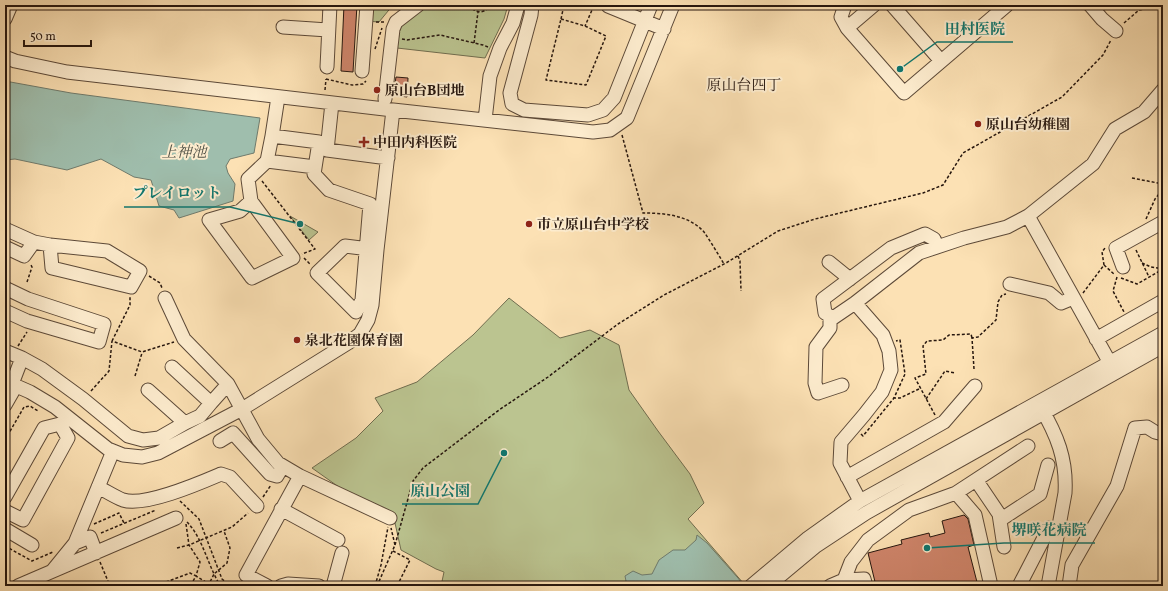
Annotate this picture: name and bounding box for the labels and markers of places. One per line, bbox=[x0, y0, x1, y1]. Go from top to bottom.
callout: 田村医院 bbox=[937, 15, 1013, 42]
place label: 原山台B団地 bbox=[385, 82, 464, 101]
marker: 原山台B団地 bbox=[372, 85, 382, 95]
place label: 原山台幼稚園 bbox=[986, 116, 1070, 135]
marker: 原山台幼稚園 bbox=[973, 119, 983, 129]
place label: 中田内科医院 bbox=[373, 134, 457, 153]
marker: 中田内科医院 bbox=[358, 136, 370, 148]
callout: プレイロット bbox=[124, 180, 230, 207]
place label: 市立原山台中学校 bbox=[537, 216, 649, 235]
marker: 市立原山台中学校 bbox=[524, 219, 534, 229]
place label: 泉北花園保育園 bbox=[305, 332, 403, 351]
marker: 泉北花園保育園 bbox=[292, 335, 302, 345]
callout: 原山公園 bbox=[402, 477, 478, 504]
callout: 堺咲花病院 bbox=[1004, 516, 1095, 543]

